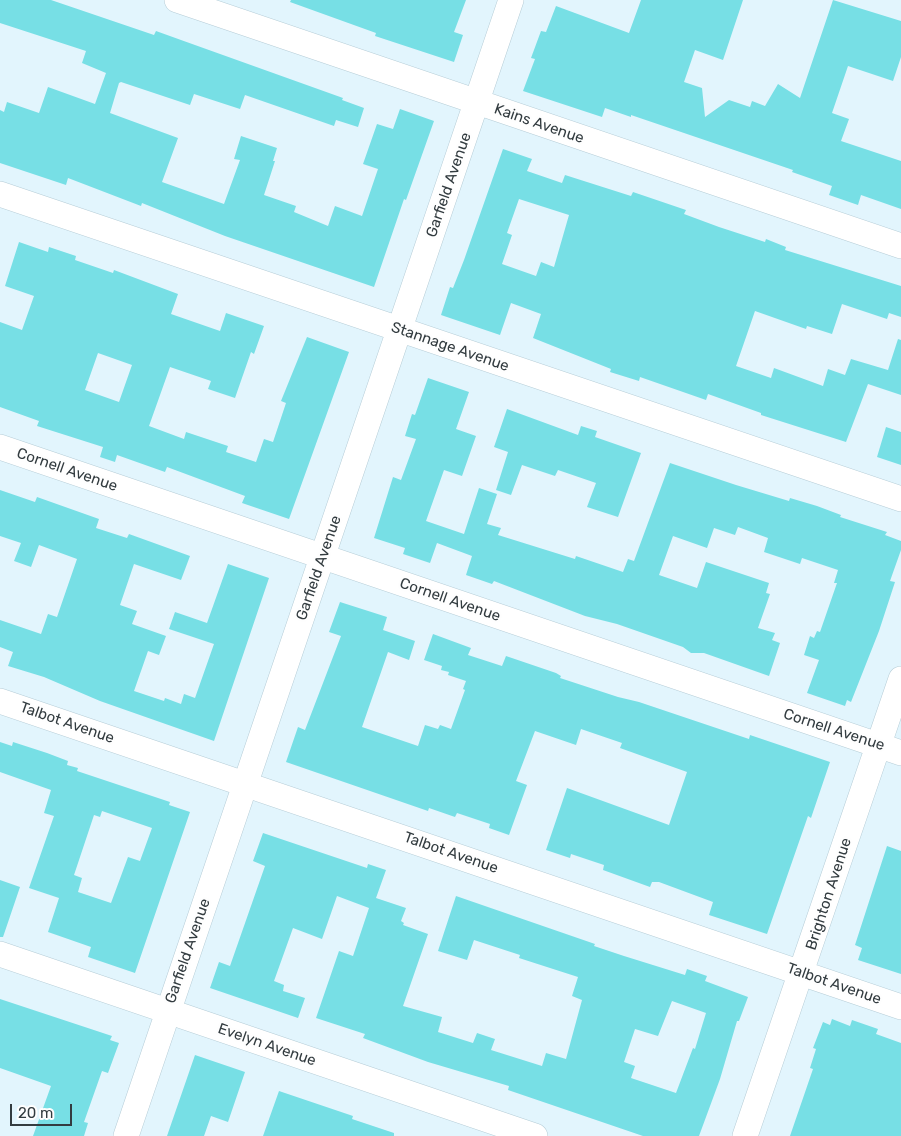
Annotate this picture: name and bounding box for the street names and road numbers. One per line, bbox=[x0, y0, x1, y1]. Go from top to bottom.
street label: Kains Avenue bbox=[492, 100, 586, 148]
street label: Garfield Avenue bbox=[423, 130, 475, 240]
street label: Stannage Avenue bbox=[389, 318, 511, 376]
street label: Cornell Avenue bbox=[14, 444, 120, 496]
street label: Garfield Avenue bbox=[293, 513, 345, 623]
street label: Cornell Avenue bbox=[397, 574, 503, 626]
street label: Talbot Avenue bbox=[17, 698, 117, 748]
street label: Cornell Avenue bbox=[781, 705, 887, 755]
street label: Talbot Avenue bbox=[401, 828, 501, 878]
street label: Brighton Avenue bbox=[802, 836, 856, 952]
street label: Garfield Avenue bbox=[162, 896, 214, 1006]
street label: Talbot Avenue bbox=[784, 959, 884, 1009]
street label: Evelyn Avenue bbox=[216, 1020, 318, 1070]

